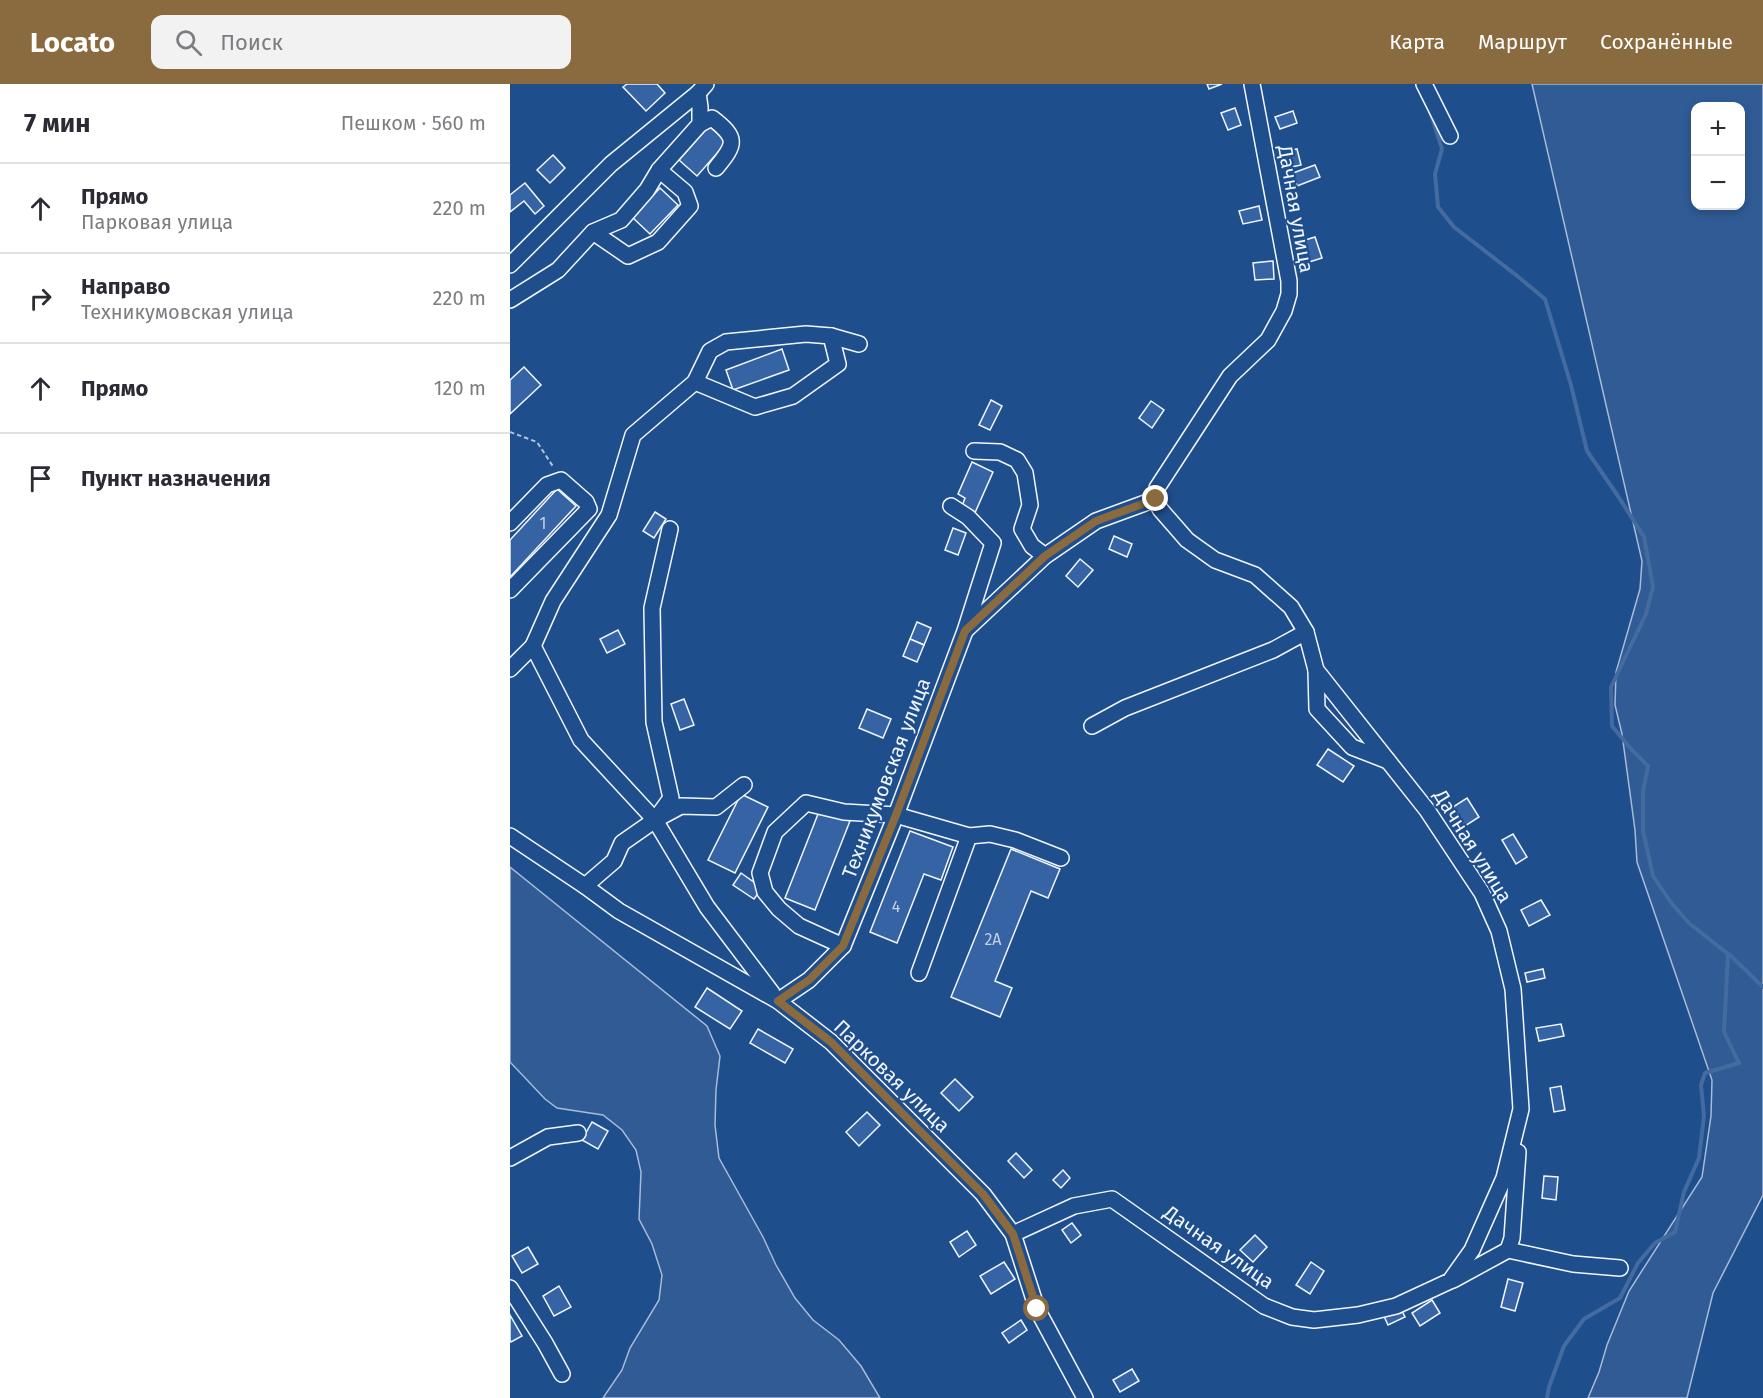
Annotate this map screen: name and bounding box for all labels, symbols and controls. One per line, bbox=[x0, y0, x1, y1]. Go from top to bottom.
search box bbox=[151, 15, 571, 69]
text: Locato bbox=[30, 26, 115, 59]
icon: search bbox=[172, 26, 205, 59]
text: Поиск bbox=[220, 29, 283, 56]
text: Карта bbox=[1389, 29, 1445, 55]
text: Маршрут bbox=[1478, 29, 1567, 55]
text: Сохранённые bbox=[1600, 29, 1733, 55]
map controls bbox=[1691, 102, 1745, 210]
button: + bbox=[1691, 102, 1745, 156]
text: 7 мин bbox=[24, 108, 90, 139]
text: Пешком · 560 m bbox=[341, 111, 486, 135]
street label: Дачная улица bbox=[1273, 142, 1319, 275]
button: − bbox=[1691, 156, 1745, 210]
text: Прямо bbox=[81, 183, 148, 210]
icon: ahead bbox=[24, 192, 57, 225]
text: 220 m bbox=[433, 196, 486, 220]
text: Парковая улица bbox=[81, 210, 233, 234]
text: Направо bbox=[81, 273, 170, 300]
icon: right bbox=[24, 282, 57, 315]
text: 220 m bbox=[433, 286, 486, 310]
text: Техникумовская улица bbox=[81, 300, 294, 324]
icon: ahead bbox=[24, 372, 57, 405]
text: Прямо bbox=[81, 375, 148, 402]
text: 120 m bbox=[434, 376, 486, 400]
icon: arrive bbox=[24, 462, 57, 495]
text: Пункт назначения bbox=[81, 465, 271, 492]
route end bbox=[1142, 485, 1168, 511]
house number: 1 bbox=[540, 514, 546, 533]
street label: Техникумовская улица bbox=[837, 674, 935, 882]
street label: Дачная улица bbox=[1428, 784, 1517, 907]
house number: 4 bbox=[892, 897, 901, 916]
house number: 2А bbox=[984, 930, 1002, 949]
street label: Парковая улица bbox=[829, 1015, 955, 1137]
street label: Дачная улица bbox=[1158, 1200, 1279, 1294]
route start bbox=[1023, 1295, 1049, 1321]

